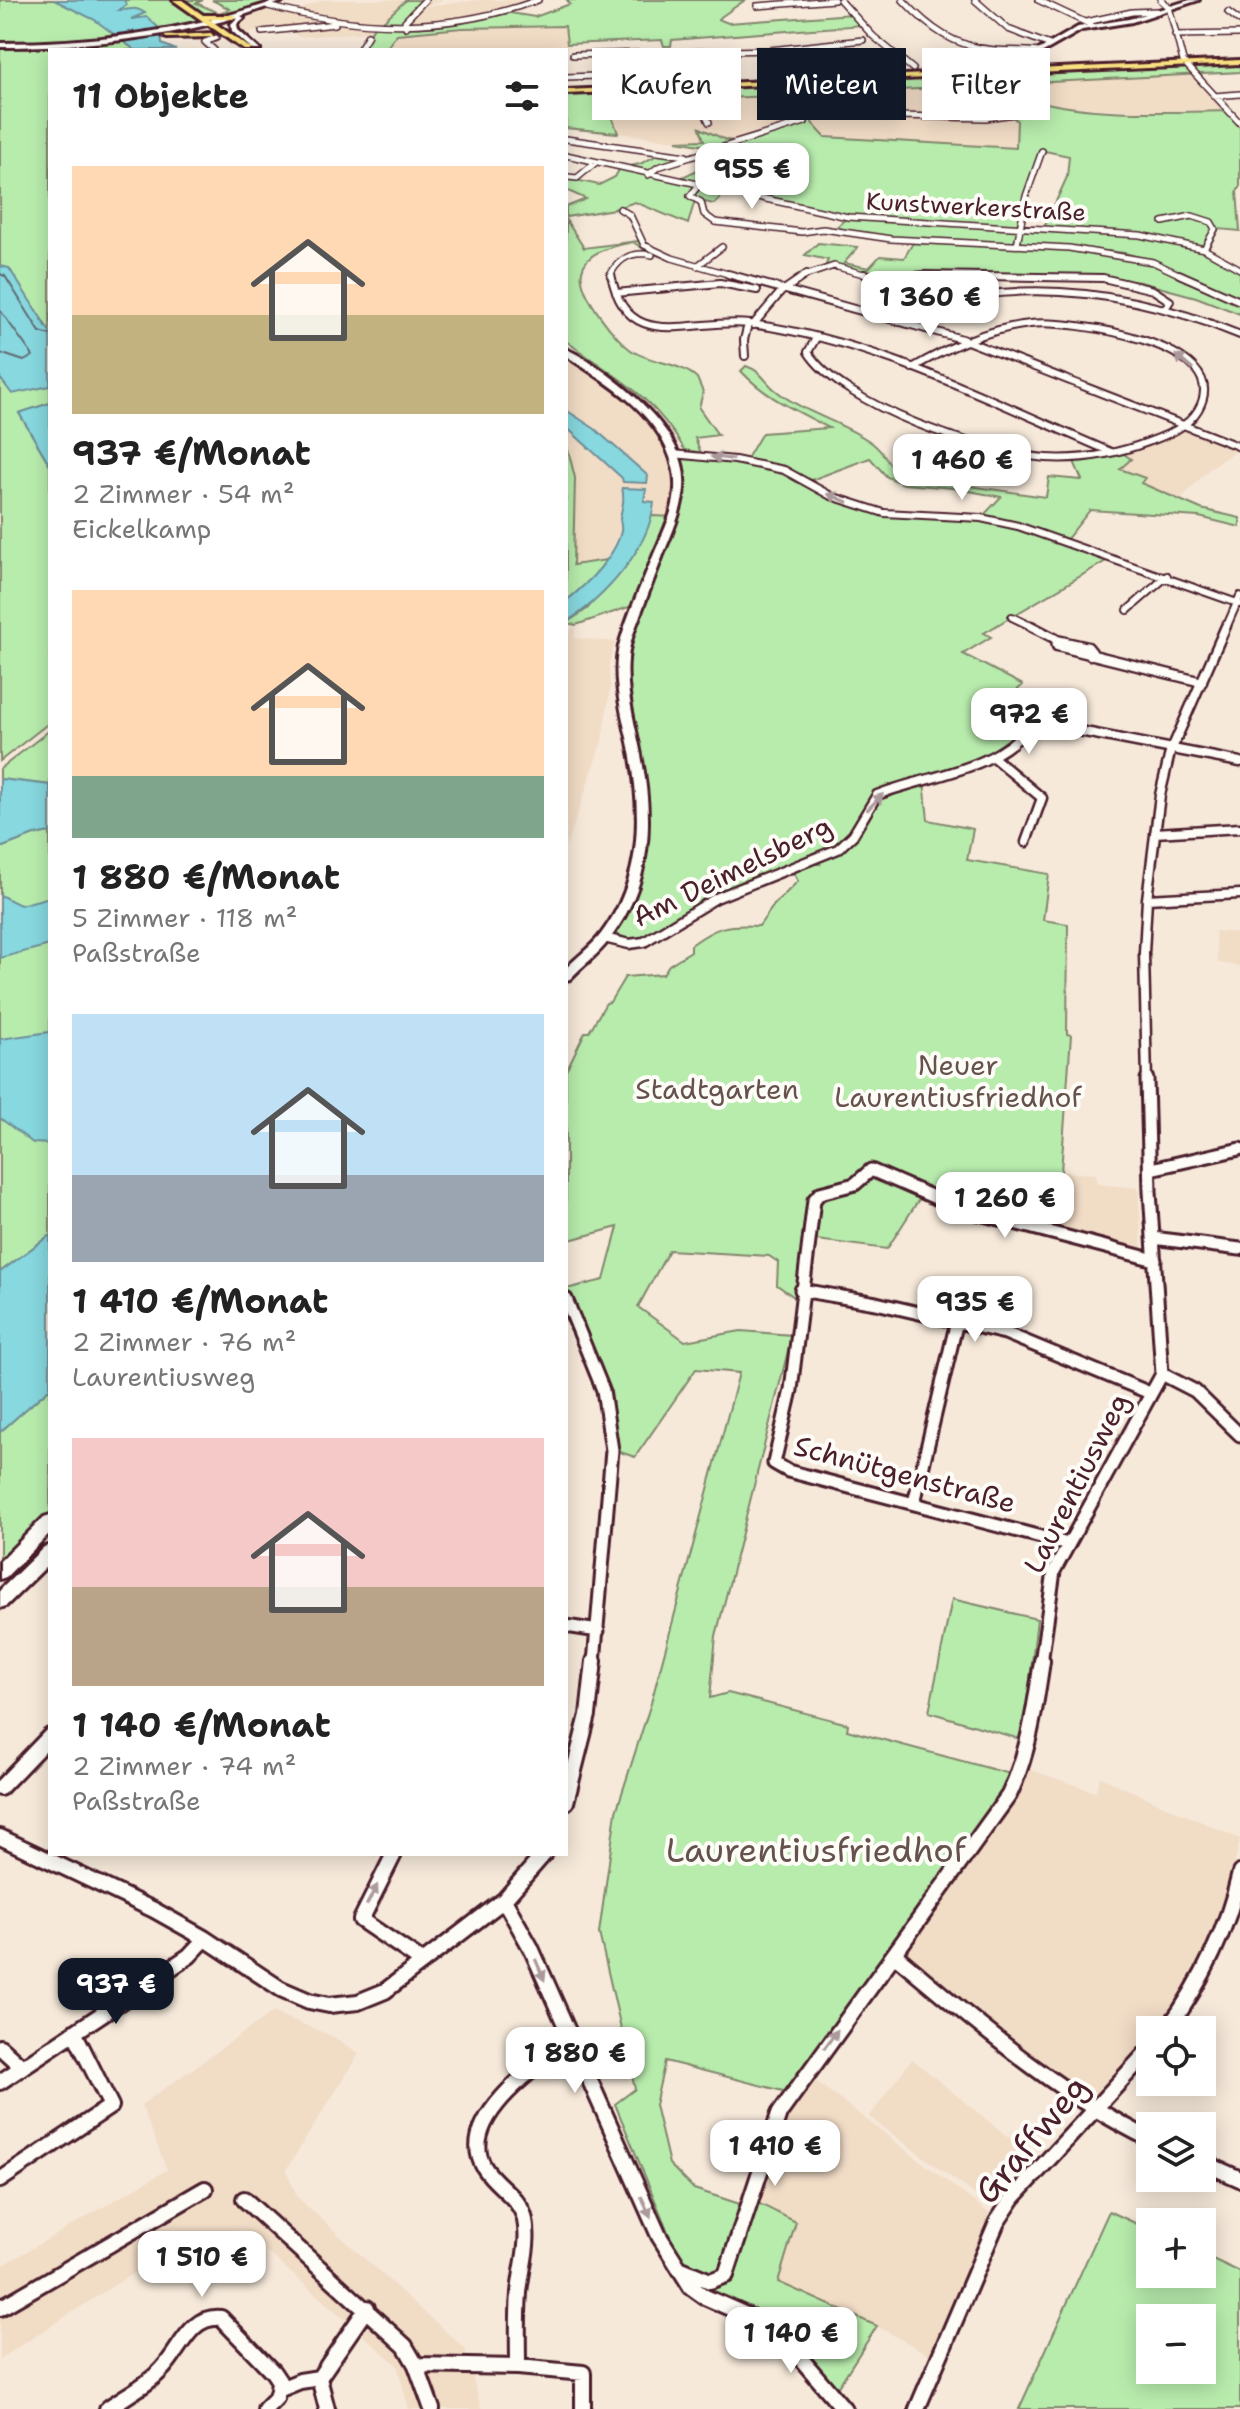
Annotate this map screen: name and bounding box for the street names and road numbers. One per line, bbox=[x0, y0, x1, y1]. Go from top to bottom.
street label: Kunstwerkerstraße bbox=[865, 185, 1087, 229]
street label: Am Deimelsberg bbox=[626, 806, 838, 936]
street label: Laurentiusweg bbox=[1014, 1386, 1138, 1580]
street label: Schnütgenstraße bbox=[790, 1426, 1020, 1522]
street label: Graffweg bbox=[964, 2065, 1098, 2213]

